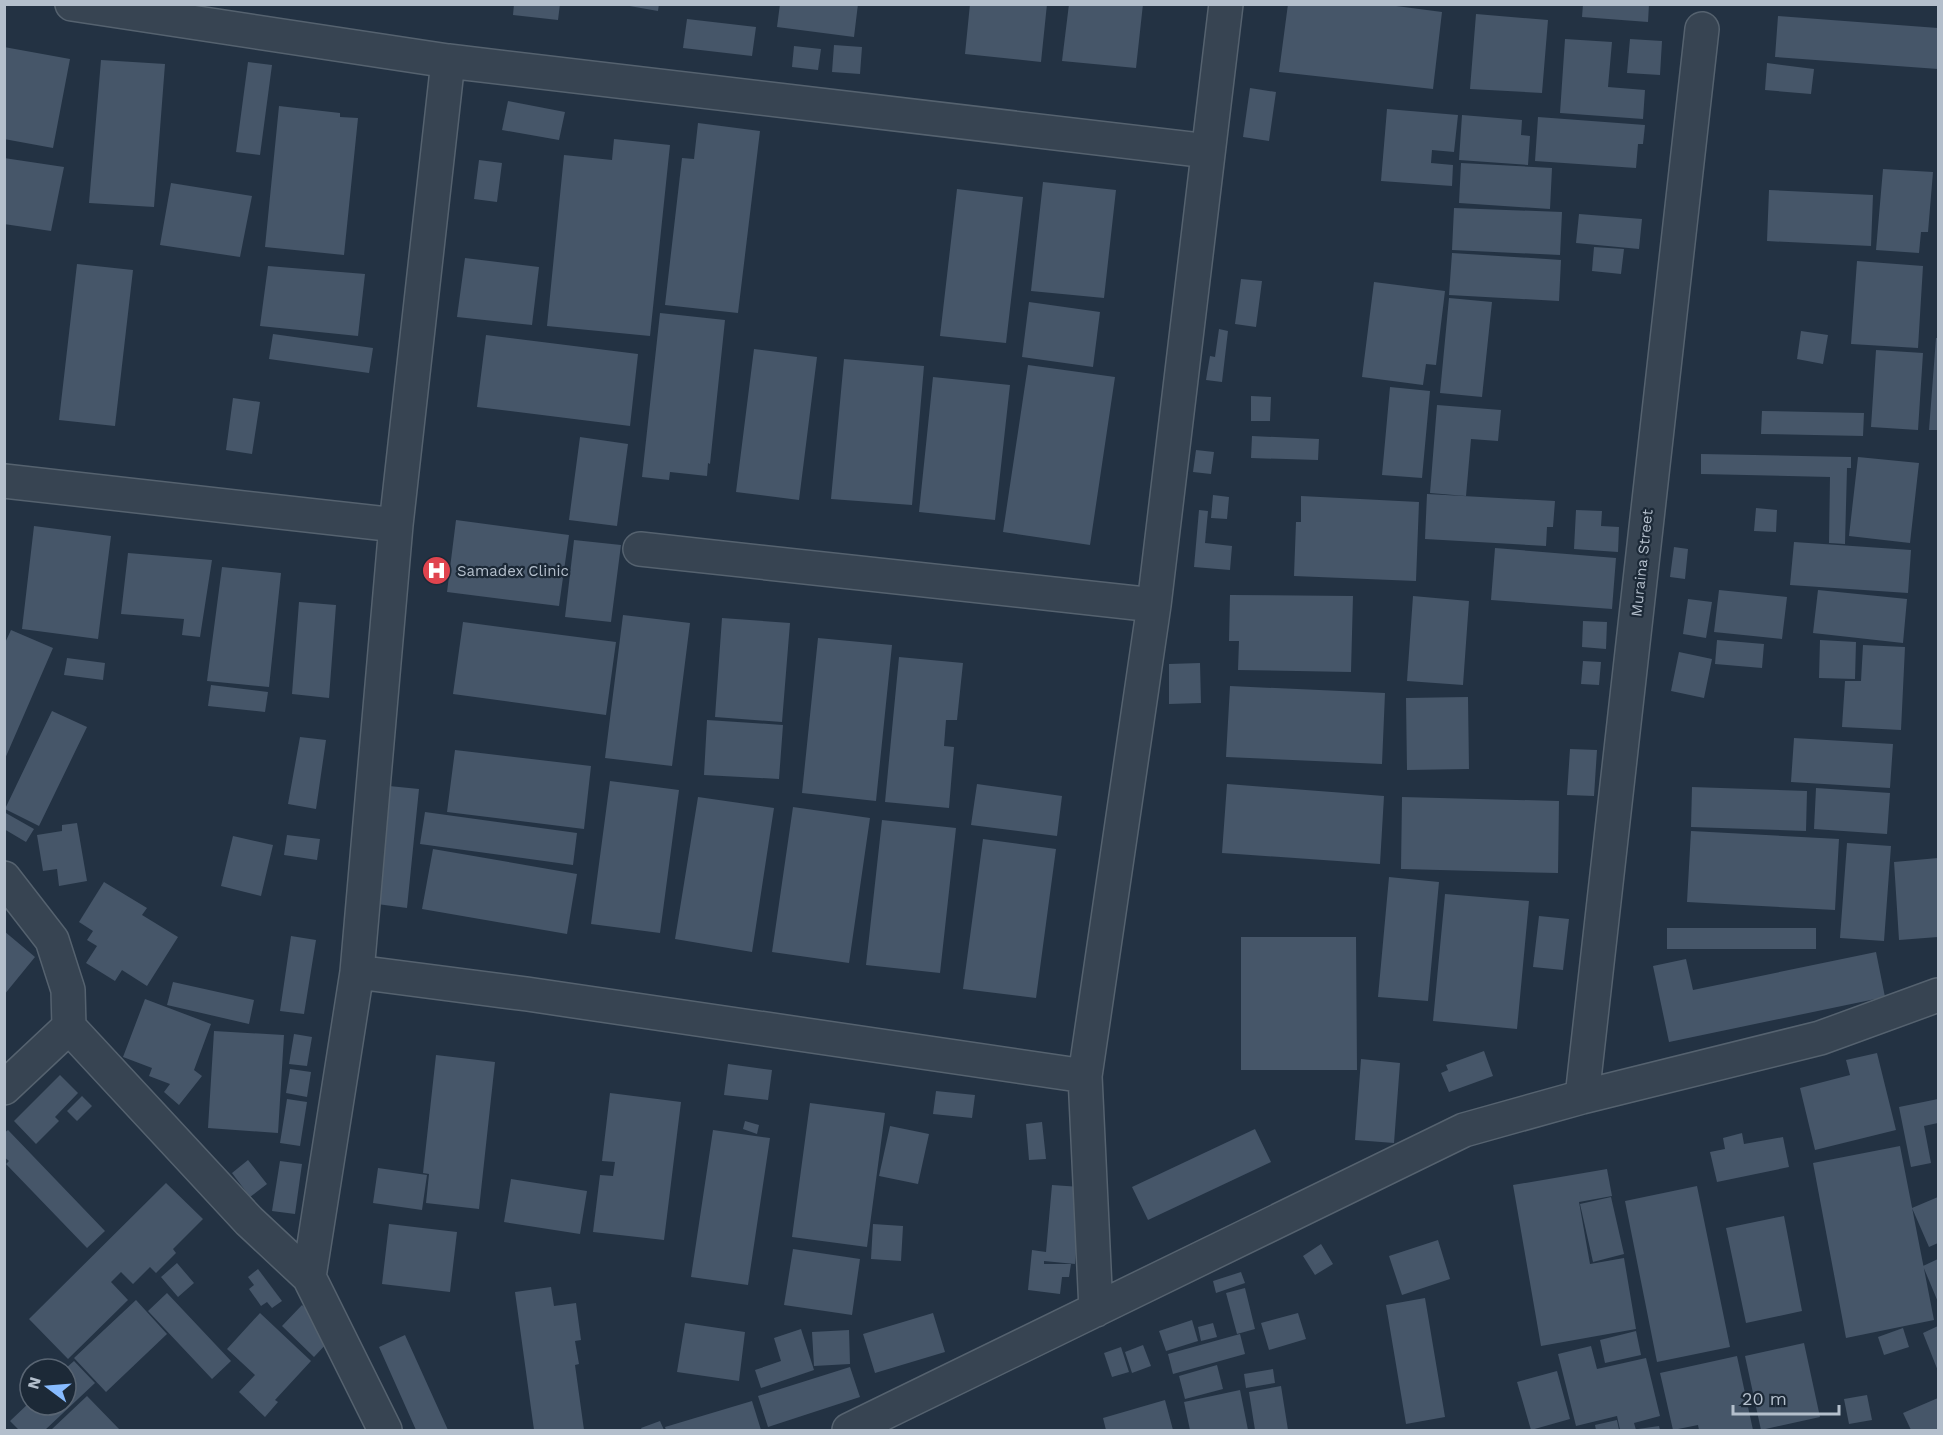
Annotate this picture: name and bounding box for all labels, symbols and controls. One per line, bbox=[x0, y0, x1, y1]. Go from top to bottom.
street label: Muraina Street bbox=[1627, 508, 1657, 618]
hospital icon: Samadex Clinic bbox=[420, 555, 452, 587]
place label: Samadex Clinic bbox=[457, 562, 569, 580]
north arrow bbox=[18, 1357, 78, 1417]
text: N bbox=[23, 1375, 45, 1391]
scale bar bbox=[1733, 1378, 1840, 1416]
text: 20 m bbox=[1742, 1388, 1787, 1409]

